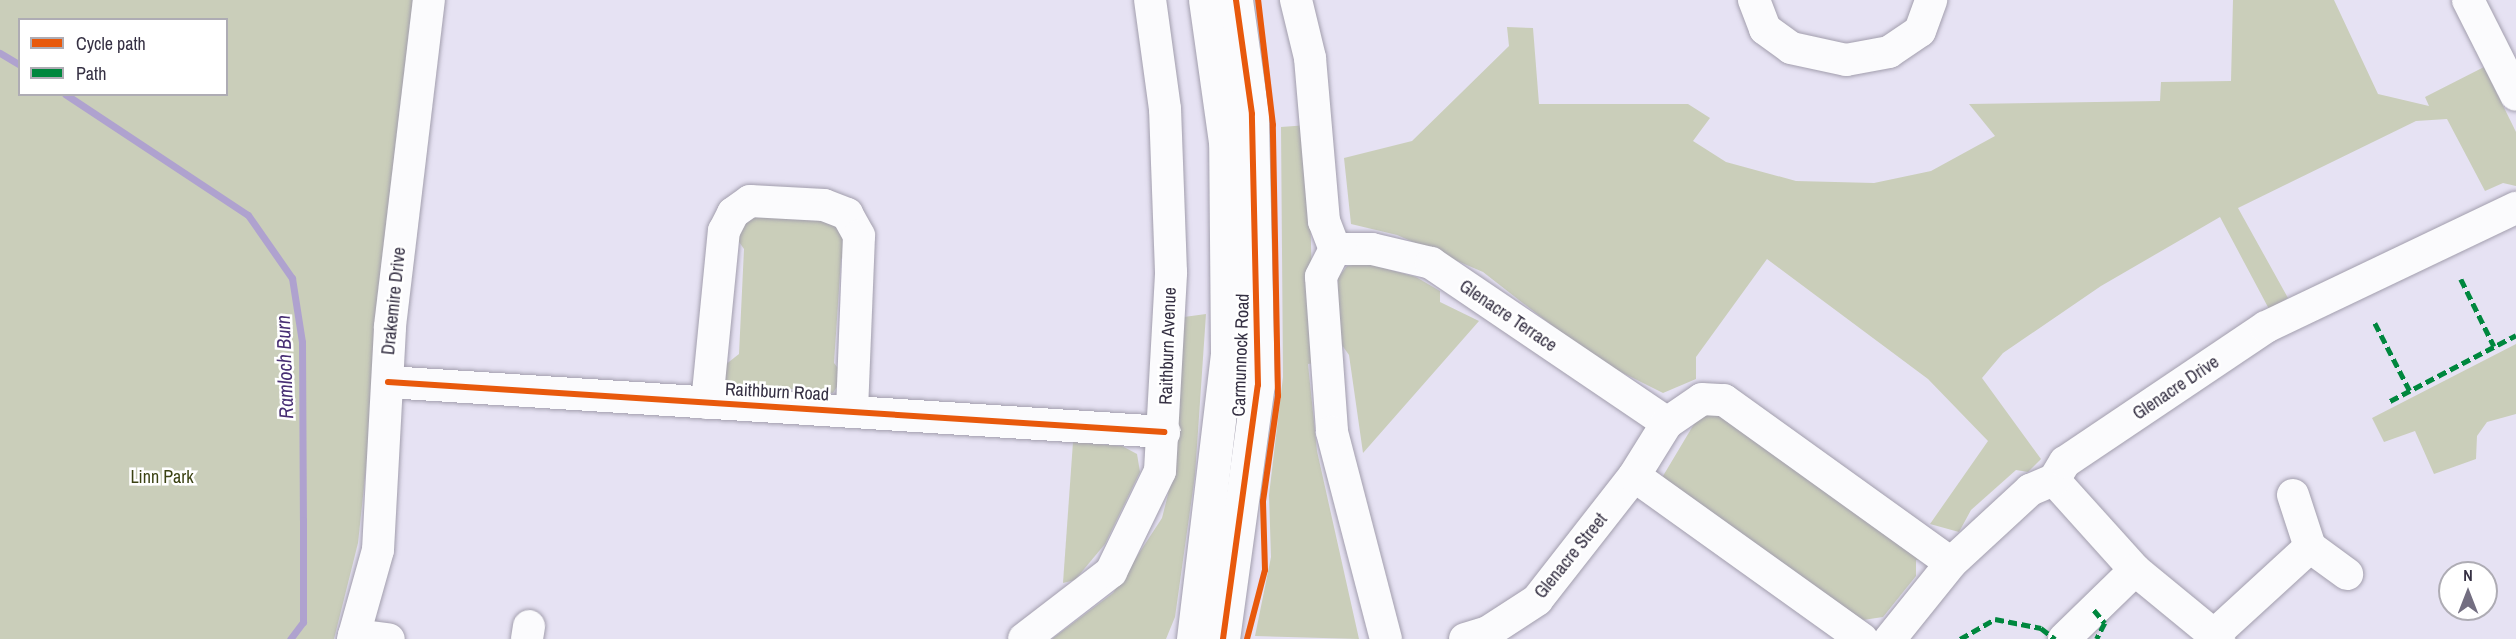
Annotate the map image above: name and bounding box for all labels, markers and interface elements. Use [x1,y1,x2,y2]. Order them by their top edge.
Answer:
legend [18,18,228,96]
text: Cycle path [76,31,146,56]
text: Path [76,61,106,86]
street label: Drakemire Drive [378,246,410,356]
street label: Glenacre Terrace [1455,275,1561,357]
street label: Raithburn Avenue [1155,286,1181,406]
street label: Carmunnock Road [1228,293,1254,417]
water label: Ramloch Burn [270,315,298,419]
street label: Glenacre Drive [2129,351,2223,425]
street label: Raithburn Road [724,378,830,406]
park label: Linn Park [130,466,194,488]
street label: Glenacre Street [1530,509,1612,603]
north arrow [2438,561,2498,621]
text: N [2463,564,2473,586]

